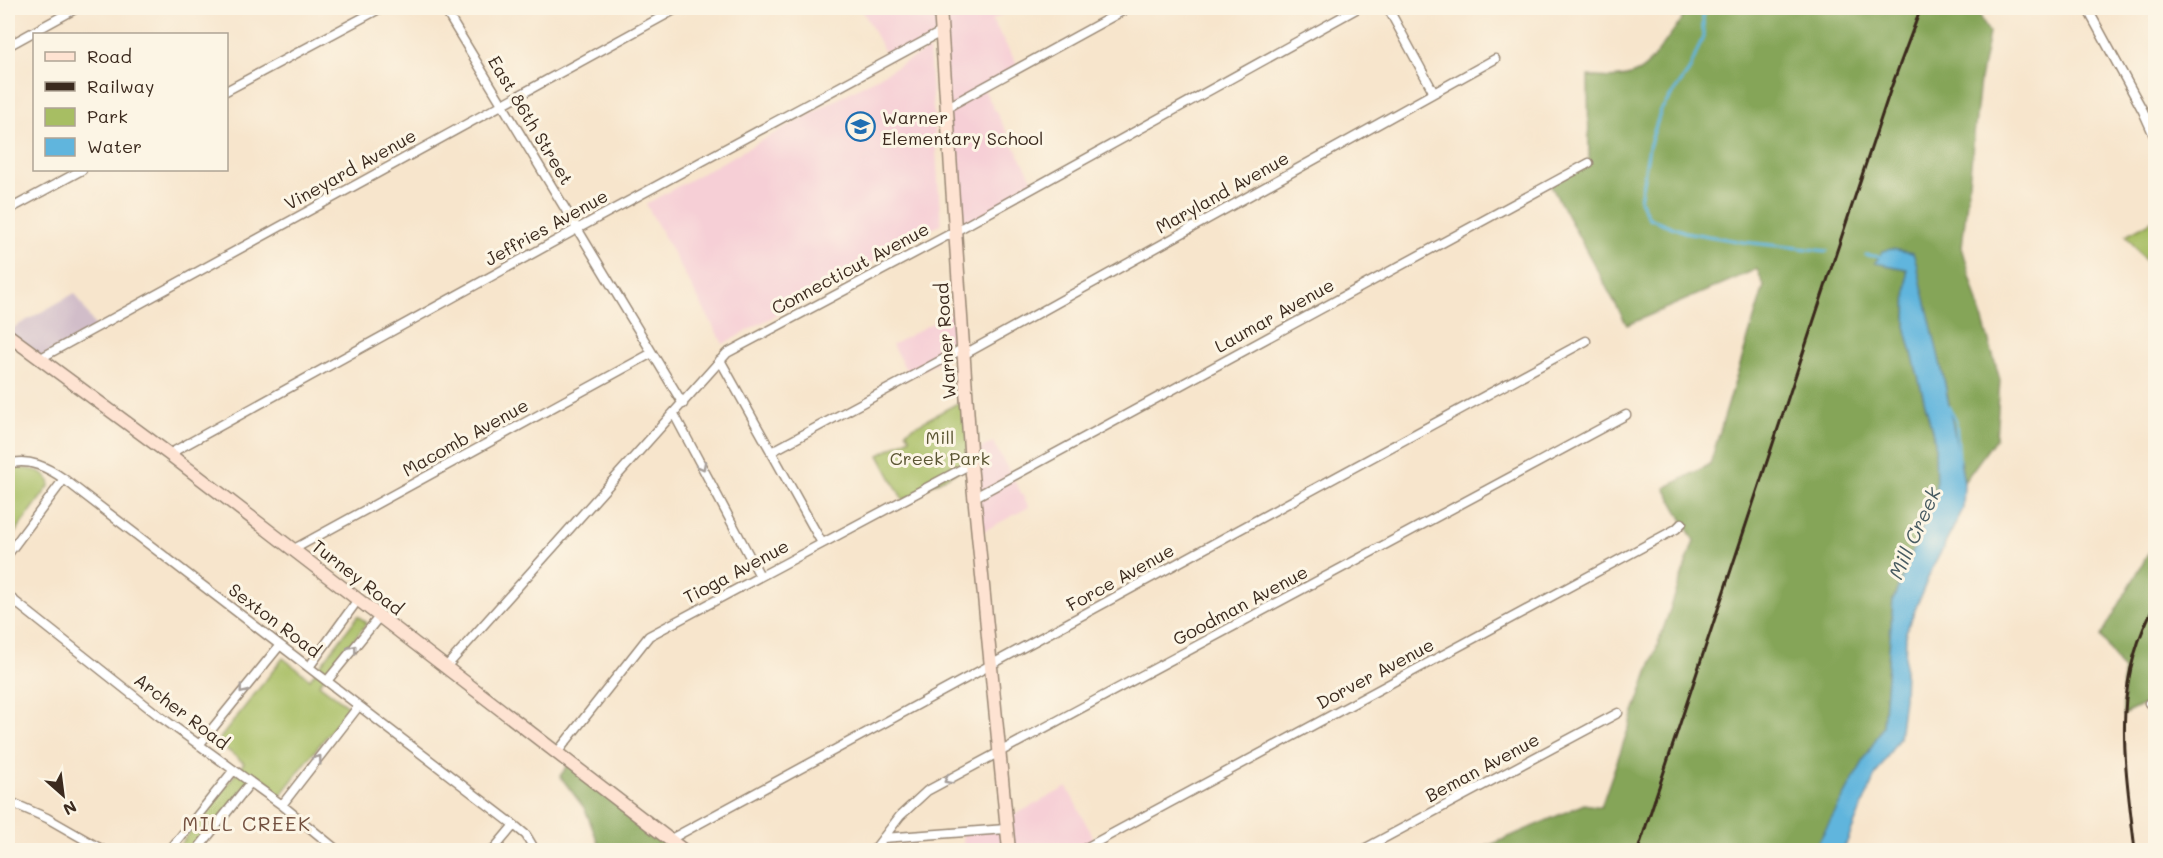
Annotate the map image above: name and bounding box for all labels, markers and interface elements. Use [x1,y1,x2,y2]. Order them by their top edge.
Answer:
legend [33,33,228,171]
text: Road [87,44,132,68]
street label: East 86th Street [483,51,579,189]
text: Railway [87,74,154,98]
text: Park [87,104,128,128]
place label: Warner Elementary School [882,105,1044,150]
school or university icon: Warner Elementary School [845,111,877,143]
street label: Vineyard Avenue [280,123,420,215]
text: Water [87,134,142,158]
street label: Maryland Avenue [1151,145,1293,239]
street label: Jeffries Avenue [480,183,612,271]
street label: Connecticut Avenue [767,216,933,320]
street label: Laumar Avenue [1210,272,1338,358]
street label: Warner Road [929,282,961,400]
street label: Macomb Avenue [398,392,532,482]
park label: Mill Creek Park [890,425,990,470]
one-way arrow [695,459,706,470]
water label: Mill Creek [1882,483,1946,583]
street label: Tioga Avenue [679,533,793,609]
street label: Turney Road [307,534,409,620]
street label: Force Avenue [1062,538,1178,616]
street label: Goodman Avenue [1168,559,1312,651]
street label: Sexton Road [224,577,326,663]
street label: Dorver Avenue [1312,632,1438,714]
one-way arrow [345,645,356,656]
street label: Archer Road [130,667,234,755]
one-way arrow [240,684,251,695]
street label: Beman Avenue [1421,727,1543,807]
one-way arrow [310,755,321,766]
north arrow [33,765,93,825]
one-way arrow [943,773,954,784]
text: N [60,797,81,821]
district label: MILL CREEK [182,810,312,836]

